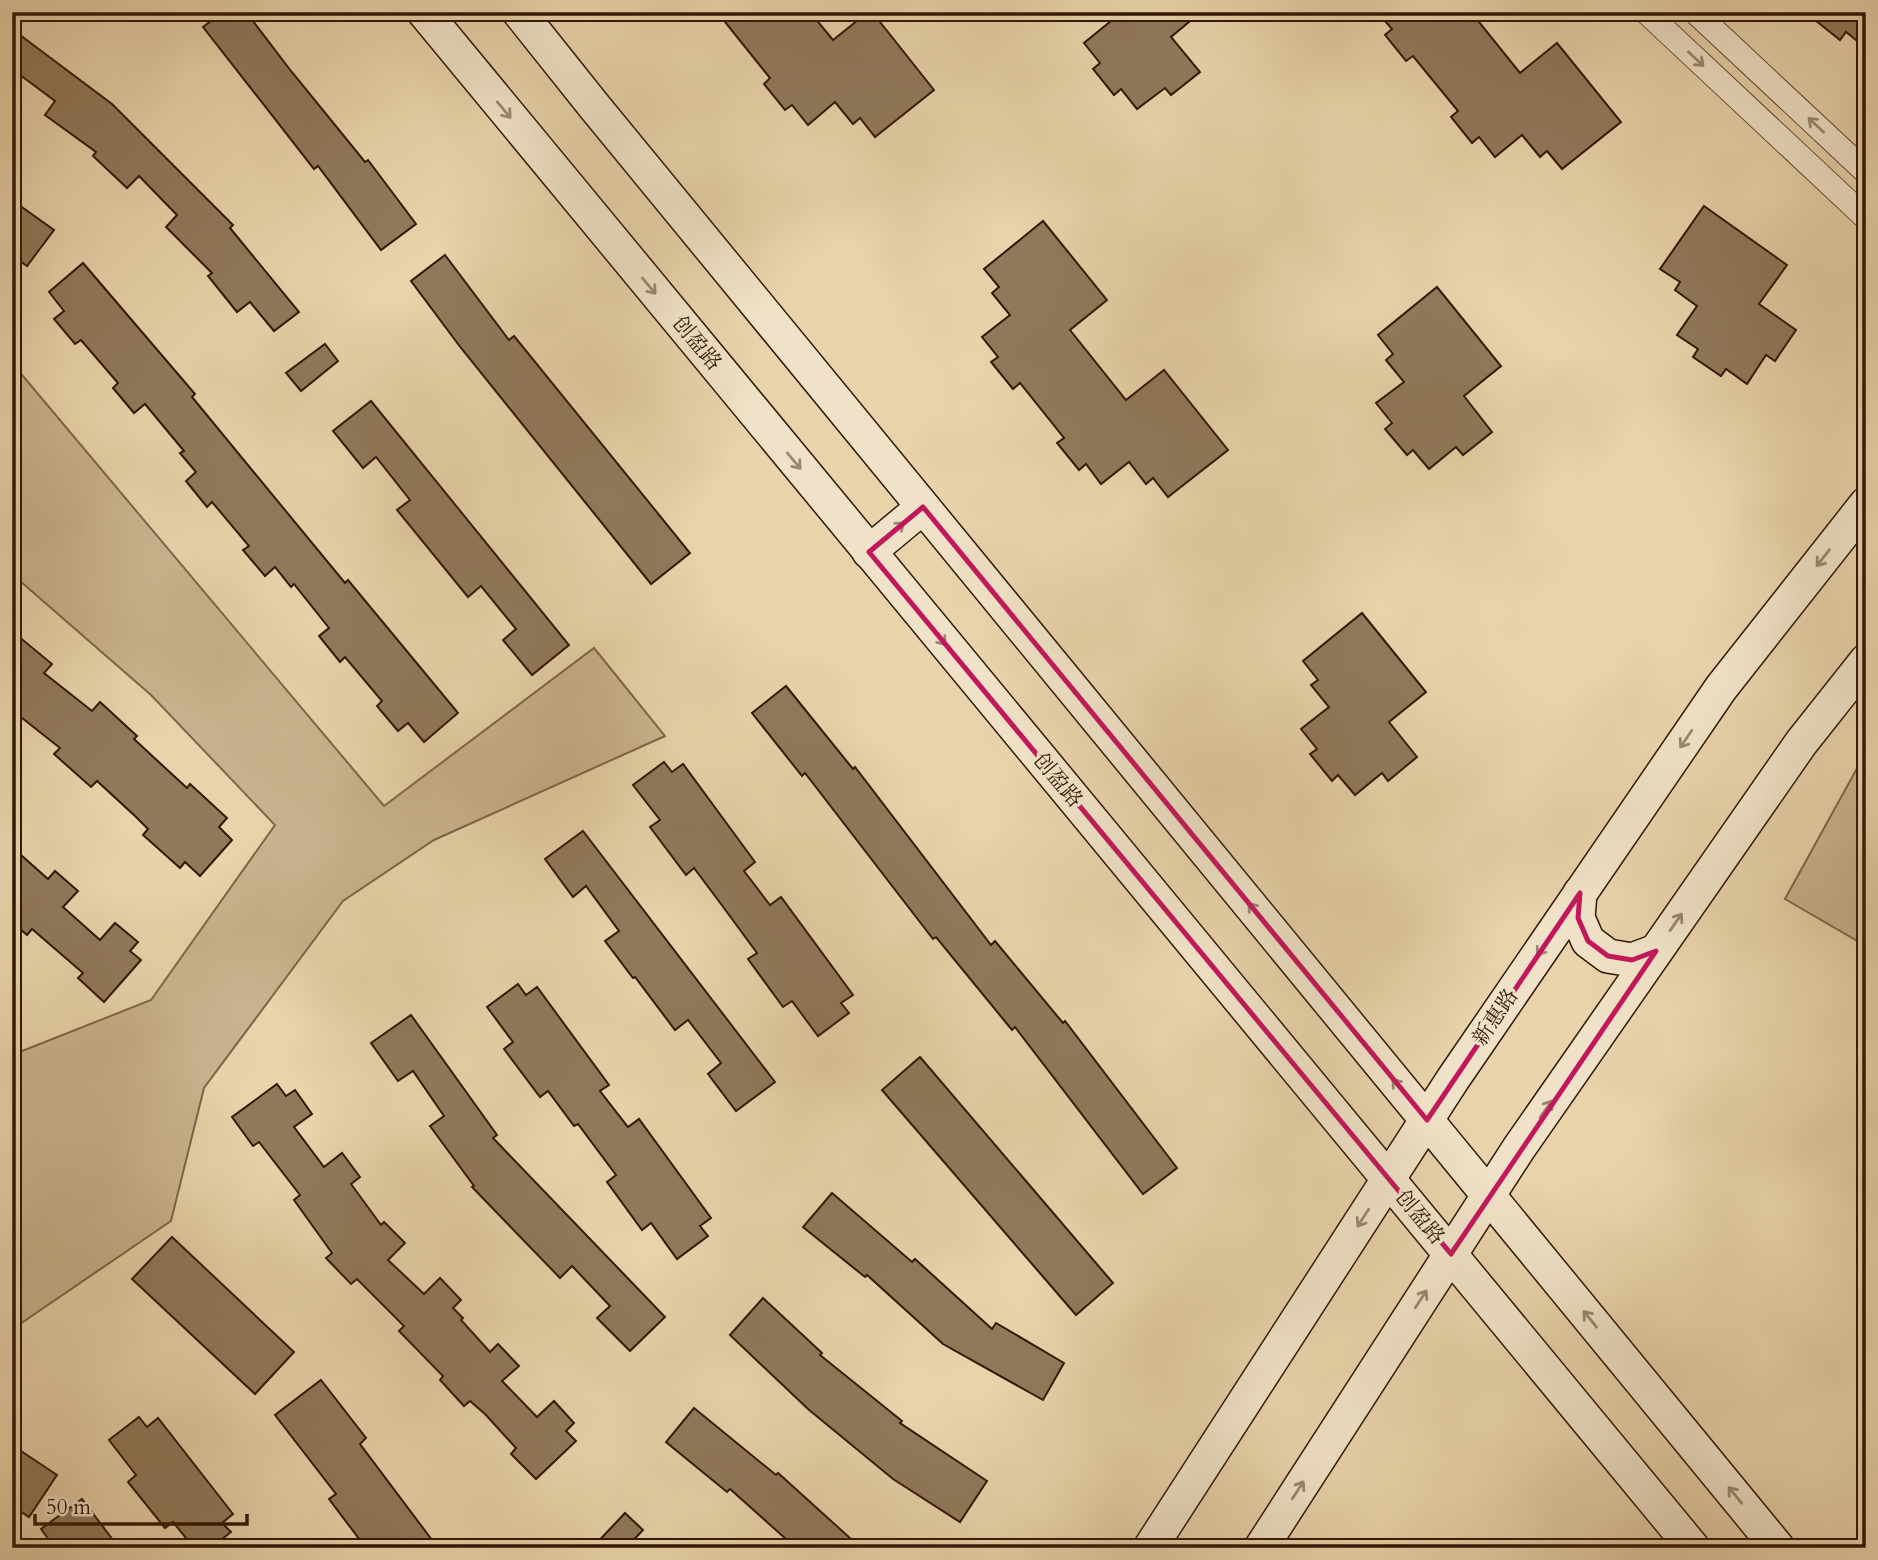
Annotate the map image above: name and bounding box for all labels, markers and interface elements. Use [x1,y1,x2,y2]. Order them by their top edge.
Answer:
one-way arrow [1687,50,1704,67]
one-way arrow [497,101,512,119]
one-way arrow [1807,117,1825,133]
one-way arrow [642,276,657,294]
street label: 创盈路 [665,310,728,377]
one-way arrow [786,452,802,470]
one-way arrow [886,521,904,537]
one-way arrow [1816,548,1831,567]
one-way arrow [931,627,947,645]
one-way arrow [1679,729,1693,748]
street label: 创盈路 [1026,747,1089,814]
one-way arrow [1247,902,1263,920]
one-way arrow [1669,913,1683,932]
one-way arrow [1536,937,1550,956]
street label: 新惠路 [1466,983,1525,1052]
one-way arrow [1391,1078,1407,1096]
one-way arrow [1539,1100,1553,1119]
street label: 创盈路 [1388,1184,1451,1251]
one-way arrow [1356,1208,1371,1227]
one-way arrow [1415,1290,1429,1310]
one-way arrow [1583,1311,1598,1329]
one-way arrow [1291,1481,1305,1501]
scale bar [35,1483,247,1527]
one-way arrow [1727,1486,1743,1504]
text: 50 m [46,1493,91,1522]

